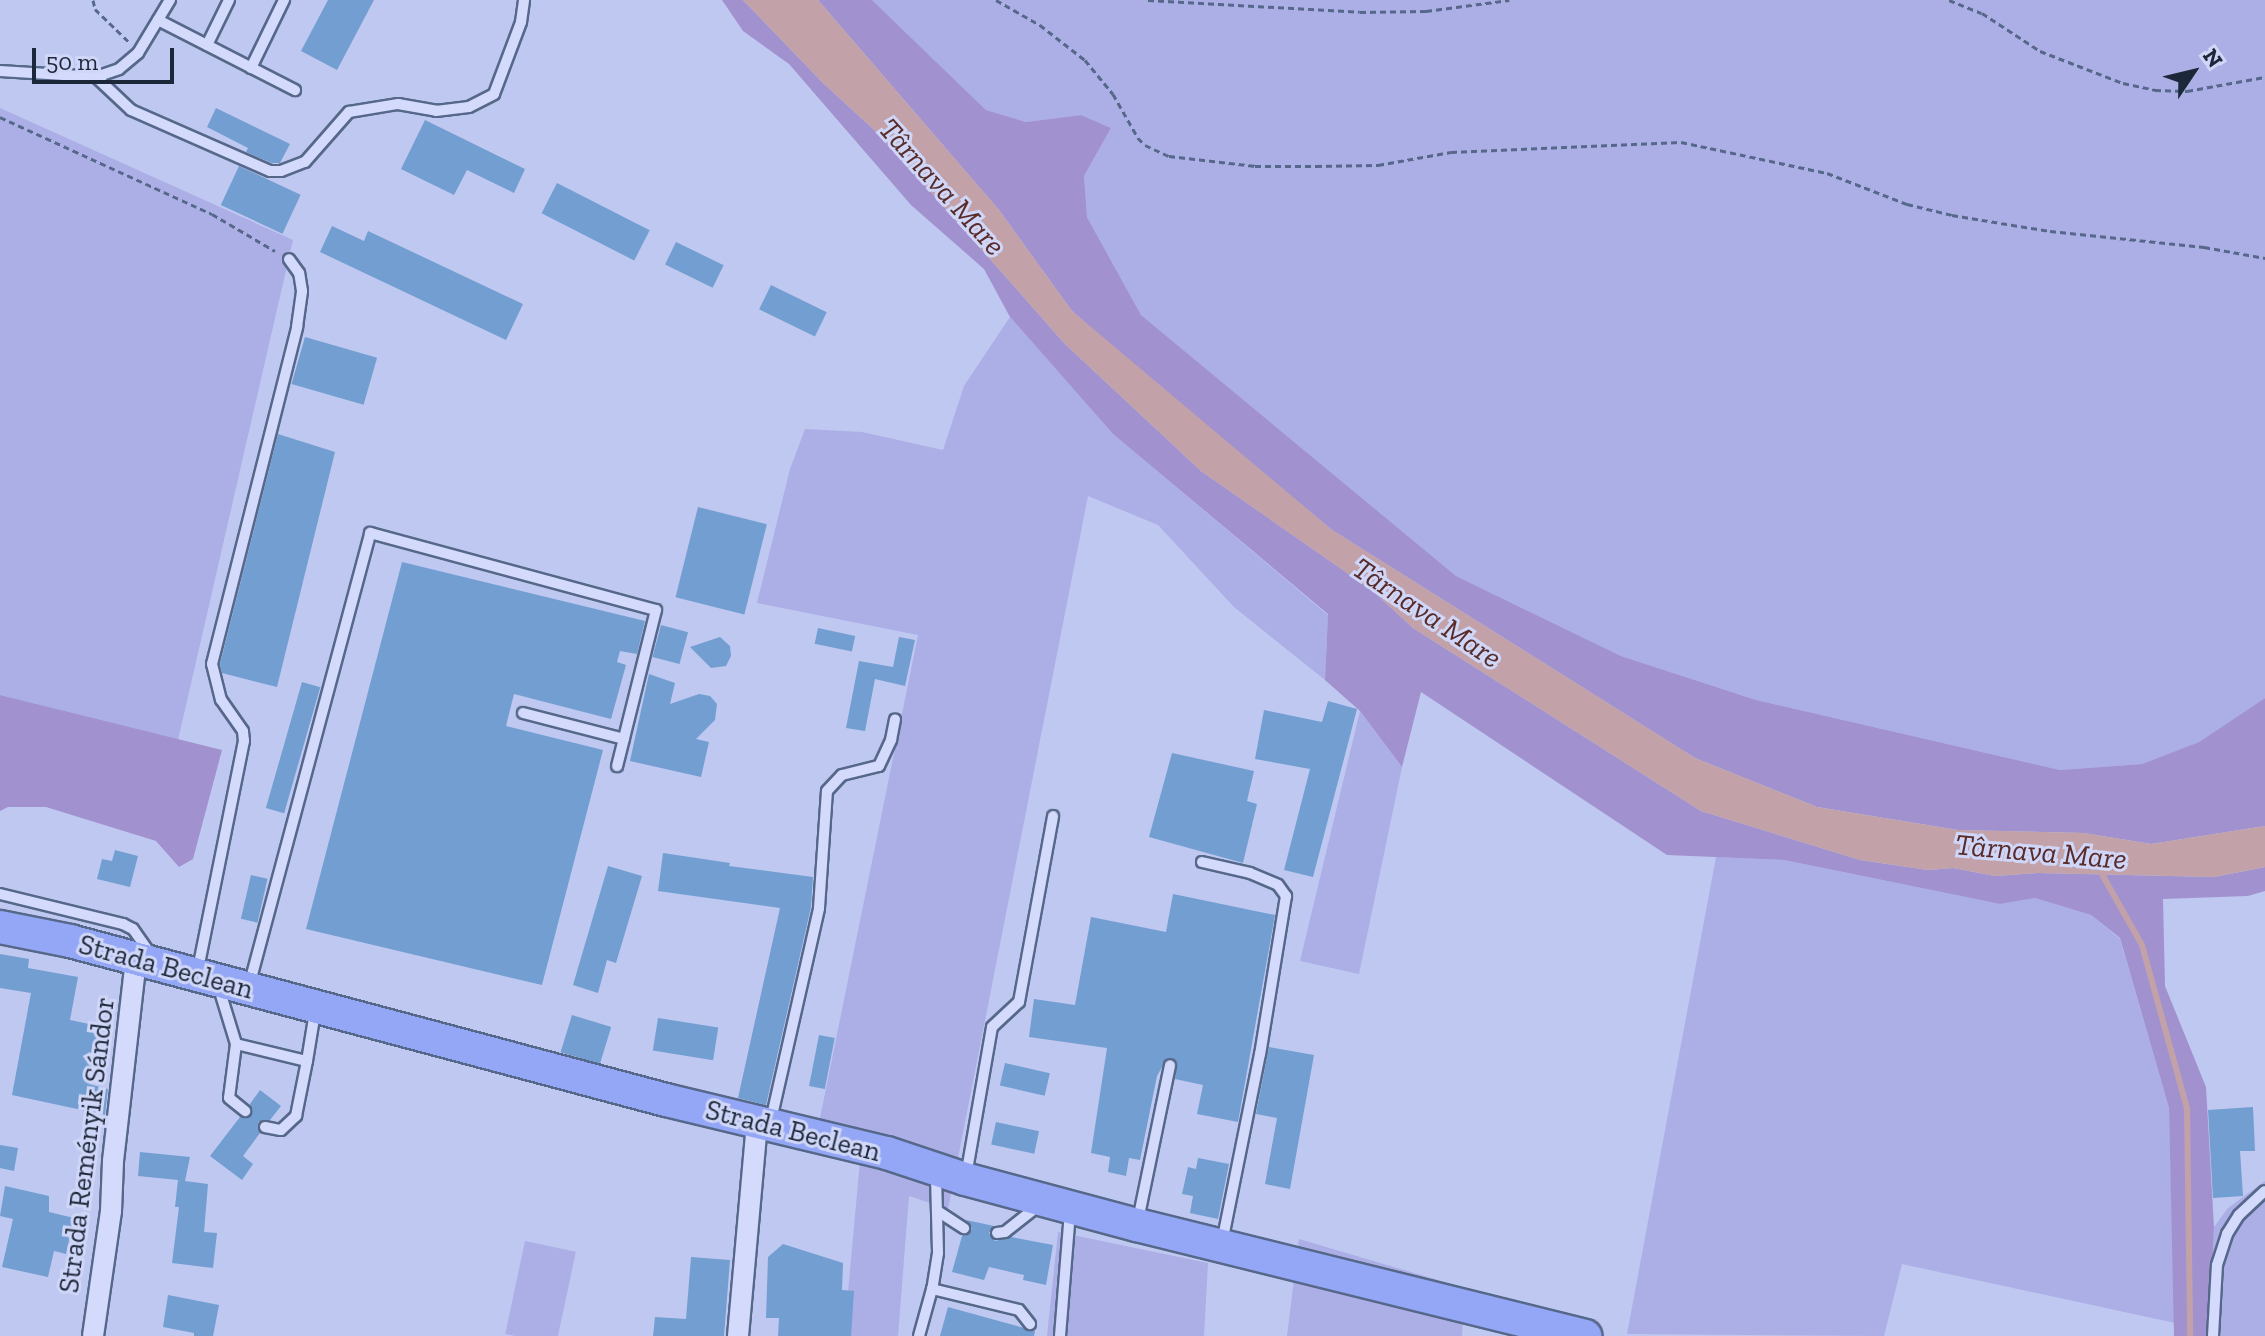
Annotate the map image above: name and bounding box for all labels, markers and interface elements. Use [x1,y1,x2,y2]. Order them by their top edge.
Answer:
scale bar [36,32,178,82]
north arrow [2153,32,2233,112]
text: N [2197,43,2229,73]
text: 50 m [46,47,98,76]
water label: Târnava Mare [871,111,1013,263]
water label: Târnava Mare [1346,550,1508,676]
water label: Târnava Mare [1954,827,2128,877]
street label: Strada Beclean [75,928,257,1006]
street label: Strada Reményik Sándor [52,995,122,1295]
street label: Strada Beclean [702,1093,884,1169]

